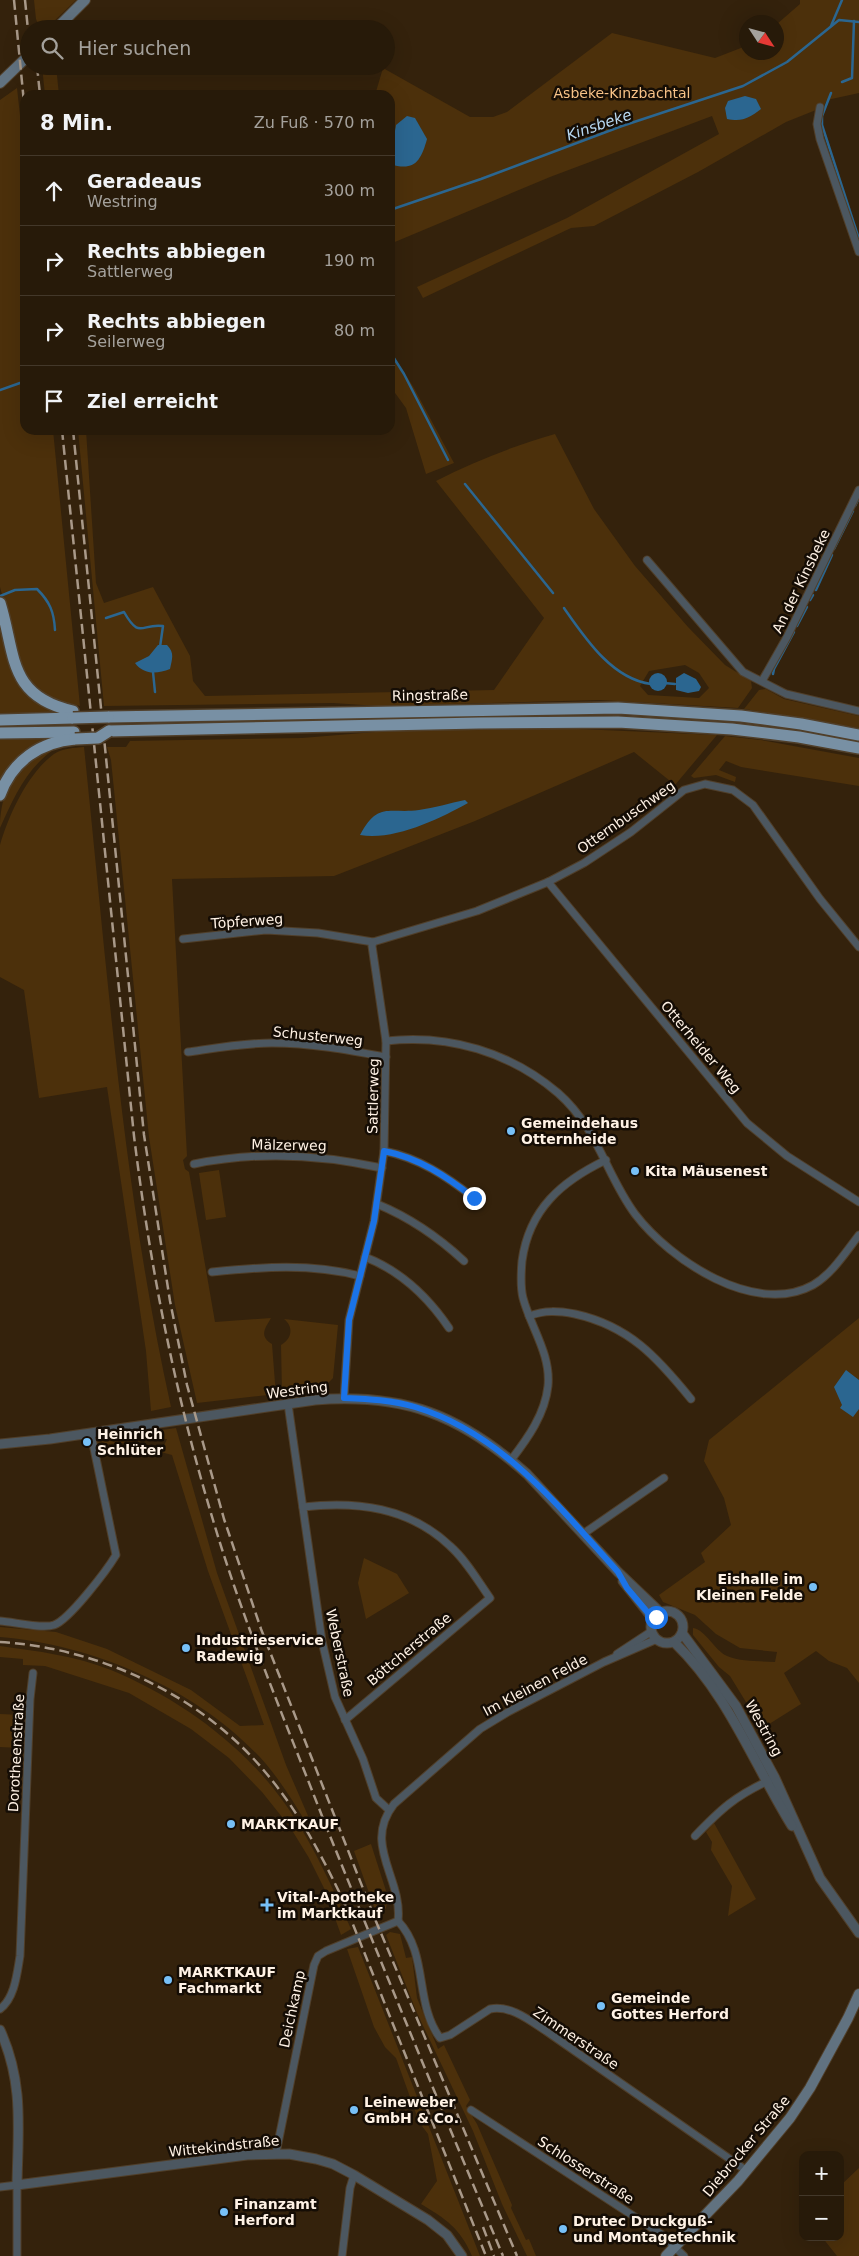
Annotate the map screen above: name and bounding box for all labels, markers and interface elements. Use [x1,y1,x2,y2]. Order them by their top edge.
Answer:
north arrow [739,15,784,60]
search box [20,20,395,75]
icon: search [38,34,66,62]
text: Hier suchen [78,37,191,59]
park label: Asbeke-Kinzbachtal [554,85,690,101]
water label: Kinsbeke [564,105,634,145]
text: 8 Min. [40,111,113,135]
text: Zu Fuß · 570 m [254,113,375,132]
text: Geradeaus [87,170,202,192]
icon: ahead [40,177,68,205]
text: 300 m [324,181,375,200]
text: Westring [87,192,158,211]
text: Rechts abbiegen [87,240,266,262]
icon: right [40,247,68,275]
text: 190 m [324,251,375,270]
text: Sattlerweg [87,262,173,281]
text: Rechts abbiegen [87,310,266,332]
icon: right [40,317,68,345]
text: 80 m [334,321,375,340]
text: Seilerweg [87,332,165,351]
icon: arrive [40,387,68,415]
text: Ziel erreicht [87,390,218,412]
street label: An der Kinsbeke [769,526,833,636]
street label: Ringstraße [392,686,468,704]
street label: Otternbuschweg [574,777,678,857]
street label: Töpferweg [209,910,284,932]
street label: Otterheider Weg [658,998,744,1096]
street label: Schusterweg [272,1023,364,1049]
street label: Sattlerweg [364,1058,382,1134]
place label: Gemeindehaus Otternheide [521,1115,638,1147]
marker: Gemeindehaus Otternheide [505,1125,517,1137]
street label: Mälzerweg [251,1136,327,1154]
place label: Kita Mäusenest [645,1163,768,1179]
marker: Kita Mäusenest [629,1165,641,1177]
route end [463,1187,486,1210]
street label: Westring [265,1378,329,1402]
place label: Heinrich Schlüter [97,1426,163,1458]
marker: Heinrich Schlüter [81,1436,93,1448]
place label: Eishalle im Kleinen Felde [696,1571,803,1603]
marker: Eishalle im Kleinen Felde [807,1581,819,1593]
route start [645,1606,668,1629]
street label: Weberstraße [323,1608,357,1698]
street label: Böttcherstraße [364,1609,454,1689]
place label: Industrieservice Radewig [196,1632,324,1664]
marker: Industrieservice Radewig [180,1642,192,1654]
street label: Im Kleinen Felde [480,1651,590,1719]
street label: Dorotheenstraße [5,1693,27,1813]
street label: Westring [742,1697,786,1759]
place label: MARKTKAUF [241,1816,339,1832]
marker: MARKTKAUF [225,1818,237,1830]
place label: Vital-Apotheke im Marktkauf [277,1889,394,1921]
marker: Vital-Apotheke im Marktkauf [261,1899,273,1911]
place label: MARKTKAUF Fachmarkt [178,1964,276,1996]
street label: Deichkamp [276,1969,308,2049]
marker: MARKTKAUF Fachmarkt [162,1974,174,1986]
place label: Gemeinde Gottes Herford [611,1990,729,2022]
marker: Gemeinde Gottes Herford [595,2000,607,2012]
street label: Zimmerstraße [530,2003,622,2073]
street label: Diebrocker Straße [699,2092,793,2200]
place label: Leineweber GmbH & Co. [364,2094,459,2126]
marker: Leineweber GmbH & Co. [348,2104,360,2116]
street label: Wittekindstraße [168,2132,280,2160]
street label: Schlosserstraße [535,2133,637,2207]
map controls [799,2151,844,2241]
button: + [799,2151,844,2196]
place label: Finanzamt Herford [234,2196,317,2228]
button: − [799,2196,844,2241]
marker: Finanzamt Herford [218,2206,230,2218]
place label: Drutec Druckguß- und Montagetechnik [573,2213,736,2245]
marker: Drutec Druckguß- und Montagetechnik [557,2223,569,2235]

